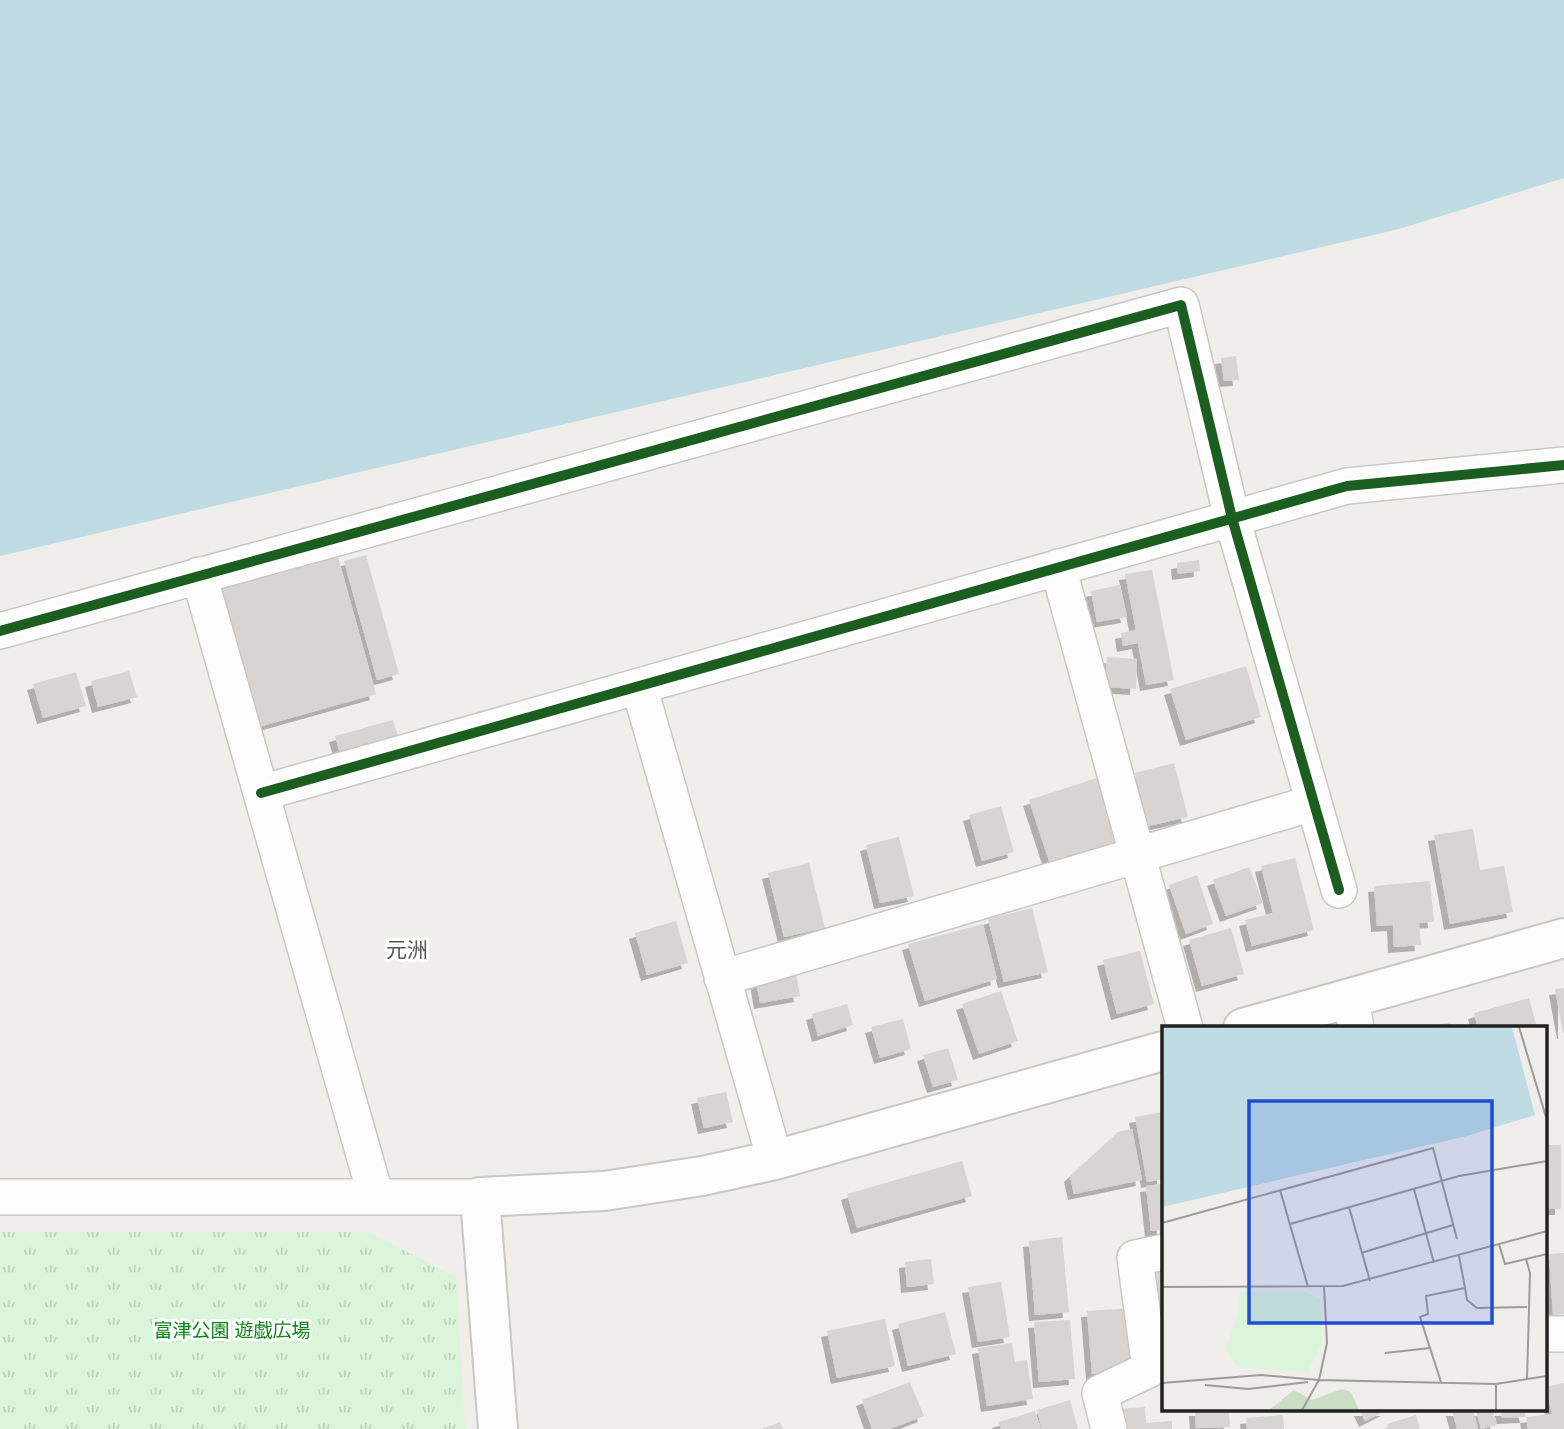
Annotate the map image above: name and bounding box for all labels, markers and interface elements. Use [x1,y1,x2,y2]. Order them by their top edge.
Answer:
district label: 元洲 [386,936,428,962]
inset map [1162,1026,1546,1412]
park label: 富津公園 遊戯広場 [154,1318,310,1342]

